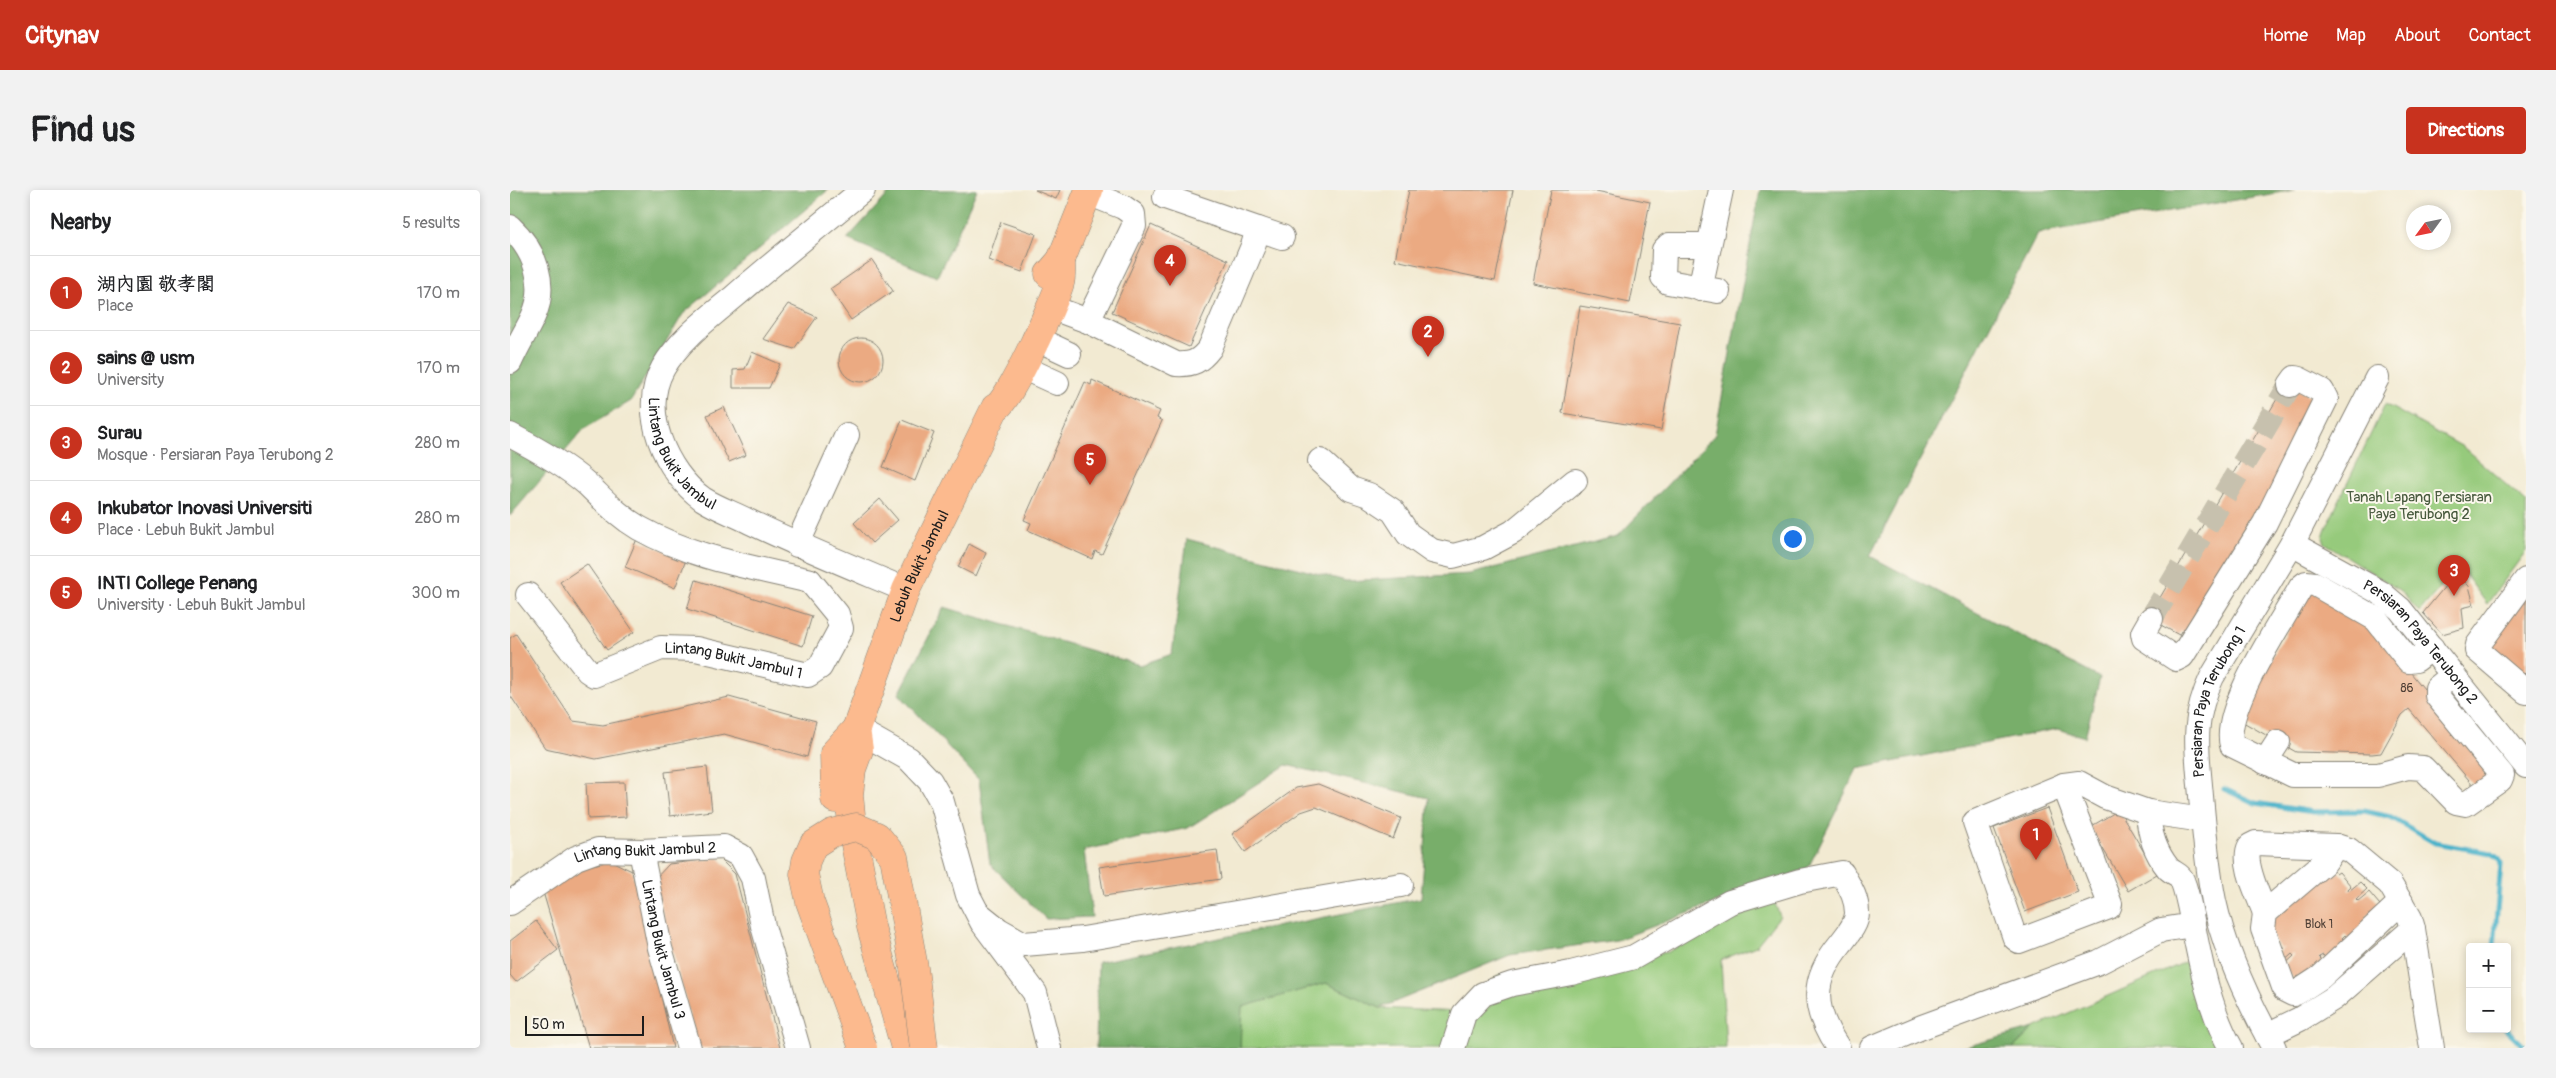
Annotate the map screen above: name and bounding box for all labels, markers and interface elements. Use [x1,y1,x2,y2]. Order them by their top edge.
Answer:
text: Citynav [25,21,100,50]
text: Home [2263,24,2308,47]
text: Map [2336,24,2366,47]
text: About [2394,24,2440,47]
text: Contact [2468,24,2531,47]
button: Directions [2406,107,2526,154]
text: Find us [30,108,135,152]
north arrow [2406,205,2451,250]
text: Nearby [50,209,111,236]
text: 5 results [402,213,460,233]
pin: 4 [1154,245,1186,286]
text: 湖內園 敬孝閣 [97,272,215,296]
text: 1 [63,283,69,303]
text: 170 m [417,283,460,303]
text: Place [97,296,133,316]
pin: 2 [1412,316,1444,357]
text: sains @ usm [97,346,195,370]
text: 2 [62,358,70,378]
text: 170 m [417,358,460,378]
text: University [97,370,164,390]
street label: Lintang Bukit Jambul [644,397,719,514]
text: Surau [97,421,142,445]
text: 3 [62,433,70,453]
text: 280 m [414,433,460,453]
pin: 5 [1074,444,1106,485]
text: Mosque · Persiaran Paya Terubong 2 [97,445,334,465]
park label: Tanah Lapang Persiaran Paya Terubong 2 [2346,488,2492,524]
text: Inkubator Inovasi Universiti [97,496,312,520]
street label: Lebuh Bukit Jambul [886,507,953,625]
text: 4 [61,508,71,528]
text: 280 m [414,508,460,528]
text: Place · Lebuh Bukit Jambul [97,520,275,540]
your location [1780,526,1806,552]
pin: 3 [2438,555,2470,596]
text: INTI College Penang [97,571,257,595]
street label: Persiaran Paya Terubong 2 [2360,575,2482,708]
text: 5 [62,583,70,603]
text: 300 m [412,583,460,603]
text: University · Lebuh Bukit Jambul [97,595,306,615]
street label: Persiaran Paya Terubong 1 [2187,623,2250,778]
street label: Lintang Bukit Jambul 1 [664,639,804,683]
house number: 86 [2400,681,2414,696]
pin: 1 [2020,819,2052,860]
street label: Lintang Bukit Jambul 2 [571,838,717,867]
street label: Lintang Bukit Jambul 3 [637,878,690,1021]
house number: Blok 1 [2305,917,2333,932]
map controls [2466,943,2511,1033]
button: + [2466,943,2511,988]
button: − [2466,988,2511,1033]
scale bar [525,1013,644,1036]
text: 50 m [532,1016,565,1033]

